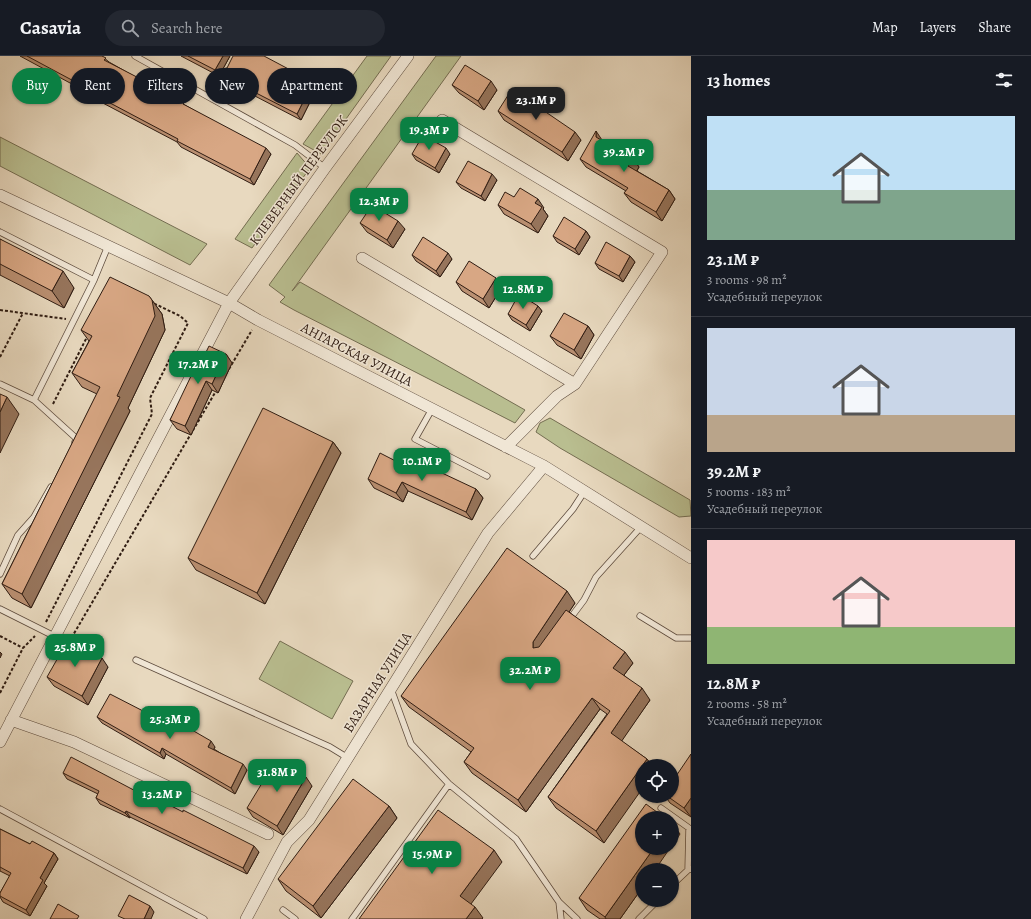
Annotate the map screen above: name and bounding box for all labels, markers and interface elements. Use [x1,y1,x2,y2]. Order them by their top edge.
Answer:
search box [105,10,385,46]
text: Casavia [20,15,81,41]
icon: search [119,17,141,39]
text: Search here [151,18,222,38]
text: Map [872,18,898,37]
text: Layers [920,18,956,37]
text: Share [978,18,1011,37]
chip: Buy [12,68,62,104]
chip: Rent [70,68,125,104]
chip: Filters [133,68,197,104]
chip: New [205,68,259,104]
chip: Apartment [267,68,357,104]
text: 13 homes [707,69,770,92]
icon: filters [993,69,1015,91]
pin: 23.1M ₽ [499,87,573,121]
text: 23.1M ₽ [516,91,556,108]
street label: КЛЕВЕРНЫЙ ПЕРЕУЛОК [245,111,352,249]
pin: 19.3M ₽ [392,117,466,151]
text: 19.3M ₽ [409,121,449,138]
pin: 39.2M ₽ [587,139,661,173]
icon: home [825,142,897,214]
text: 39.2M ₽ [603,143,645,160]
pin: 12.3M ₽ [342,188,416,222]
text: 12.3M ₽ [359,192,399,209]
text: 23.1M ₽ [707,248,759,271]
text: 3 rooms · 98 m² [707,271,786,288]
pin: 12.8M ₽ [486,276,560,310]
text: 12.8M ₽ [503,280,543,297]
text: Усадебный переулок [707,288,822,305]
street label: АНГАРСКАЯ УЛИЦА [297,318,417,391]
pin: 17.2M ₽ [161,351,235,385]
icon: home [825,354,897,426]
text: 17.2M ₽ [178,355,218,372]
pin: 10.1M ₽ [385,448,459,482]
text: 10.1M ₽ [402,452,442,469]
text: 39.2M ₽ [707,460,761,483]
text: 5 rooms · 183 m² [707,483,791,500]
text: Усадебный переулок [707,500,822,517]
icon: home [825,566,897,638]
street label: БАЗАРНАЯ УЛИЦА [339,628,416,736]
pin: 25.8M ₽ [38,634,112,668]
text: 25.8M ₽ [54,638,96,655]
pin: 32.2M ₽ [493,657,567,691]
text: 32.2M ₽ [509,661,551,678]
text: 12.8M ₽ [707,672,760,695]
text: 2 rooms · 58 m² [707,695,787,712]
pin: 25.3M ₽ [133,706,207,740]
text: 25.3M ₽ [150,710,190,727]
text: Усадебный переулок [707,712,822,729]
pin: 31.8M ₽ [240,759,314,793]
map controls [635,759,679,907]
button: locate [635,759,679,803]
text: 31.8M ₽ [257,763,297,780]
pin: 13.2M ₽ [125,781,199,815]
text: 13.2M ₽ [142,785,182,802]
button: + [635,811,679,855]
pin: 15.9M ₽ [395,841,469,875]
text: 15.9M ₽ [412,845,452,862]
button: − [635,863,679,907]

